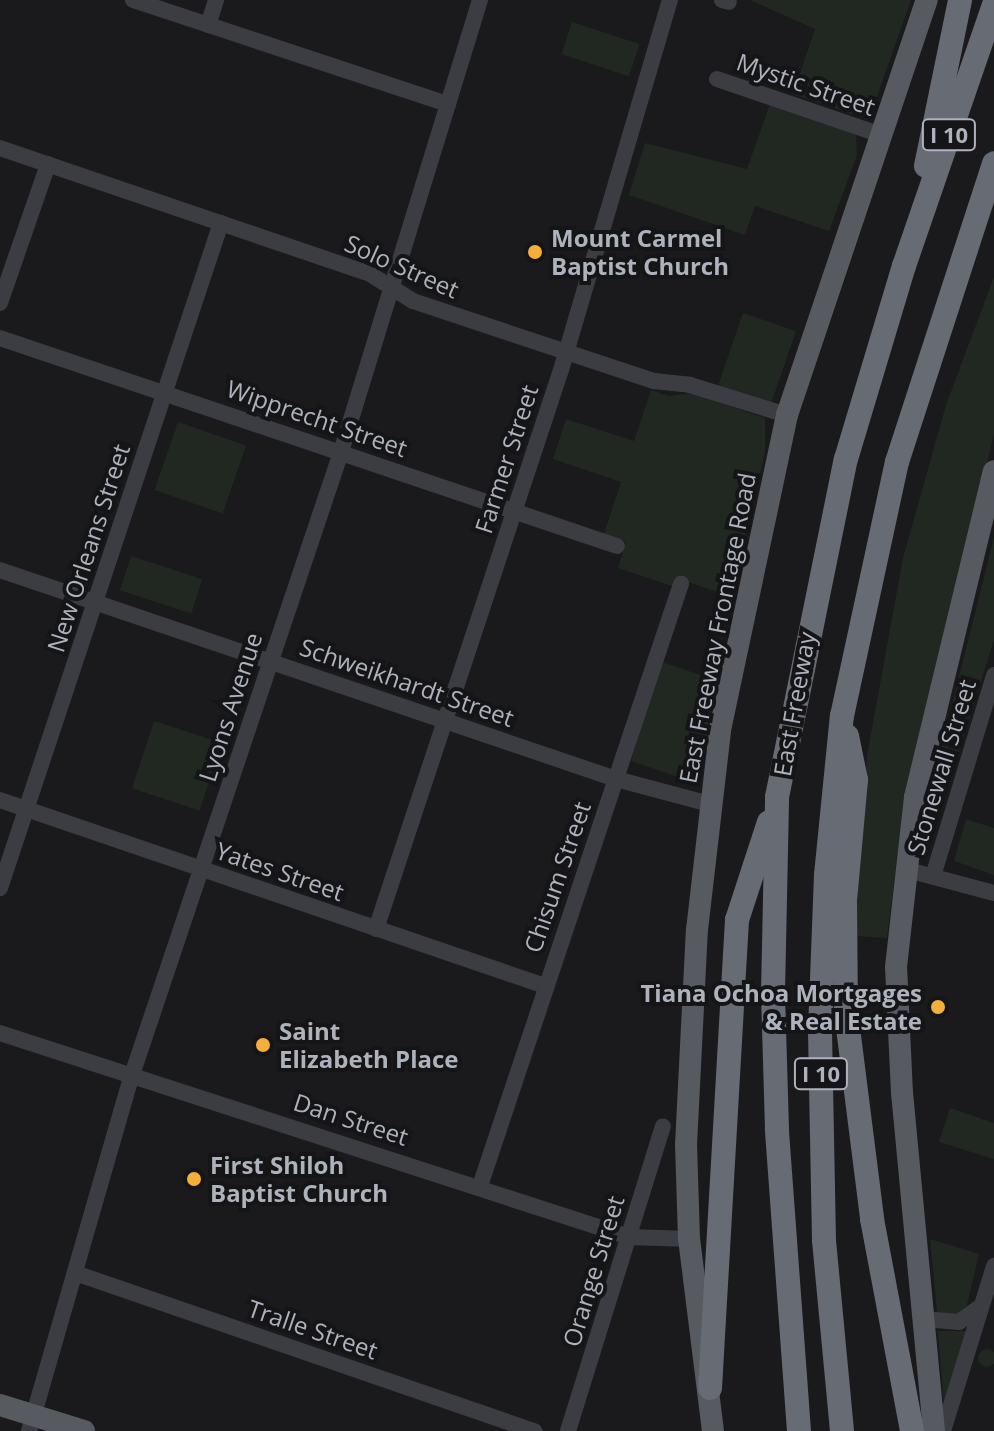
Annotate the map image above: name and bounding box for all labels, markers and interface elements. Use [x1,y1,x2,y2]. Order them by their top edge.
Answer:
street label: Mystic Street [733,47,879,121]
road number: I 10 [921,117,977,153]
place label: Mount Carmel Baptist Church [551,224,729,280]
street label: Solo Street [341,228,463,304]
marker: Mount Carmel Baptist Church [526,243,544,261]
street label: Wipprecht Street [223,374,411,462]
street label: Farmer Street [468,381,544,537]
street label: New Orleans Street [41,440,135,656]
street label: East Freeway Frontage Road [673,470,761,786]
street label: Lyons Avenue [192,629,268,785]
street label: East Freeway [767,630,821,778]
street label: Schweikhardt Street [296,632,518,732]
street label: Stonewall Street [901,676,981,858]
street label: Chisum Street [518,798,596,956]
street label: Yates Street [212,836,348,906]
place label: Tiana Ochoa Mortgages & Real Estate [640,979,922,1035]
marker: Tiana Ochoa Mortgages & Real Estate [929,998,947,1016]
place label: Saint Elizabeth Place [279,1017,458,1073]
marker: Saint Elizabeth Place [254,1036,272,1054]
road number: I 10 [793,1056,849,1092]
street label: Dan Street [290,1087,412,1151]
place label: First Shiloh Baptist Church [210,1151,388,1207]
marker: First Shiloh Baptist Church [185,1170,203,1188]
street label: Orange Street [556,1192,630,1350]
street label: Tralle Street [244,1293,382,1365]

